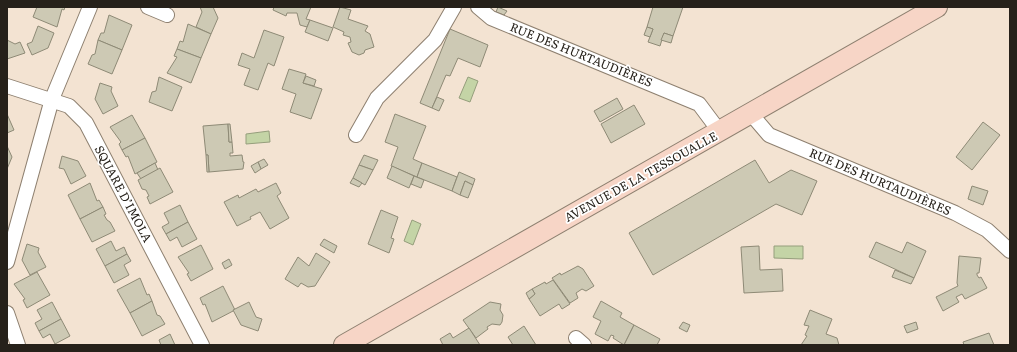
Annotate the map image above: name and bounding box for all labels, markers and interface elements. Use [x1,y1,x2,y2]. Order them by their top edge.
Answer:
street label: RUE DES HURTAUDIÈRES [507,17,655,91]
street label: AVENUE DE LA TESSOUALLE [561,126,721,226]
street label: SQUARE D’IMOLA [91,142,157,245]
street label: RUE DES HURTAUDIÈRES [807,143,954,219]

